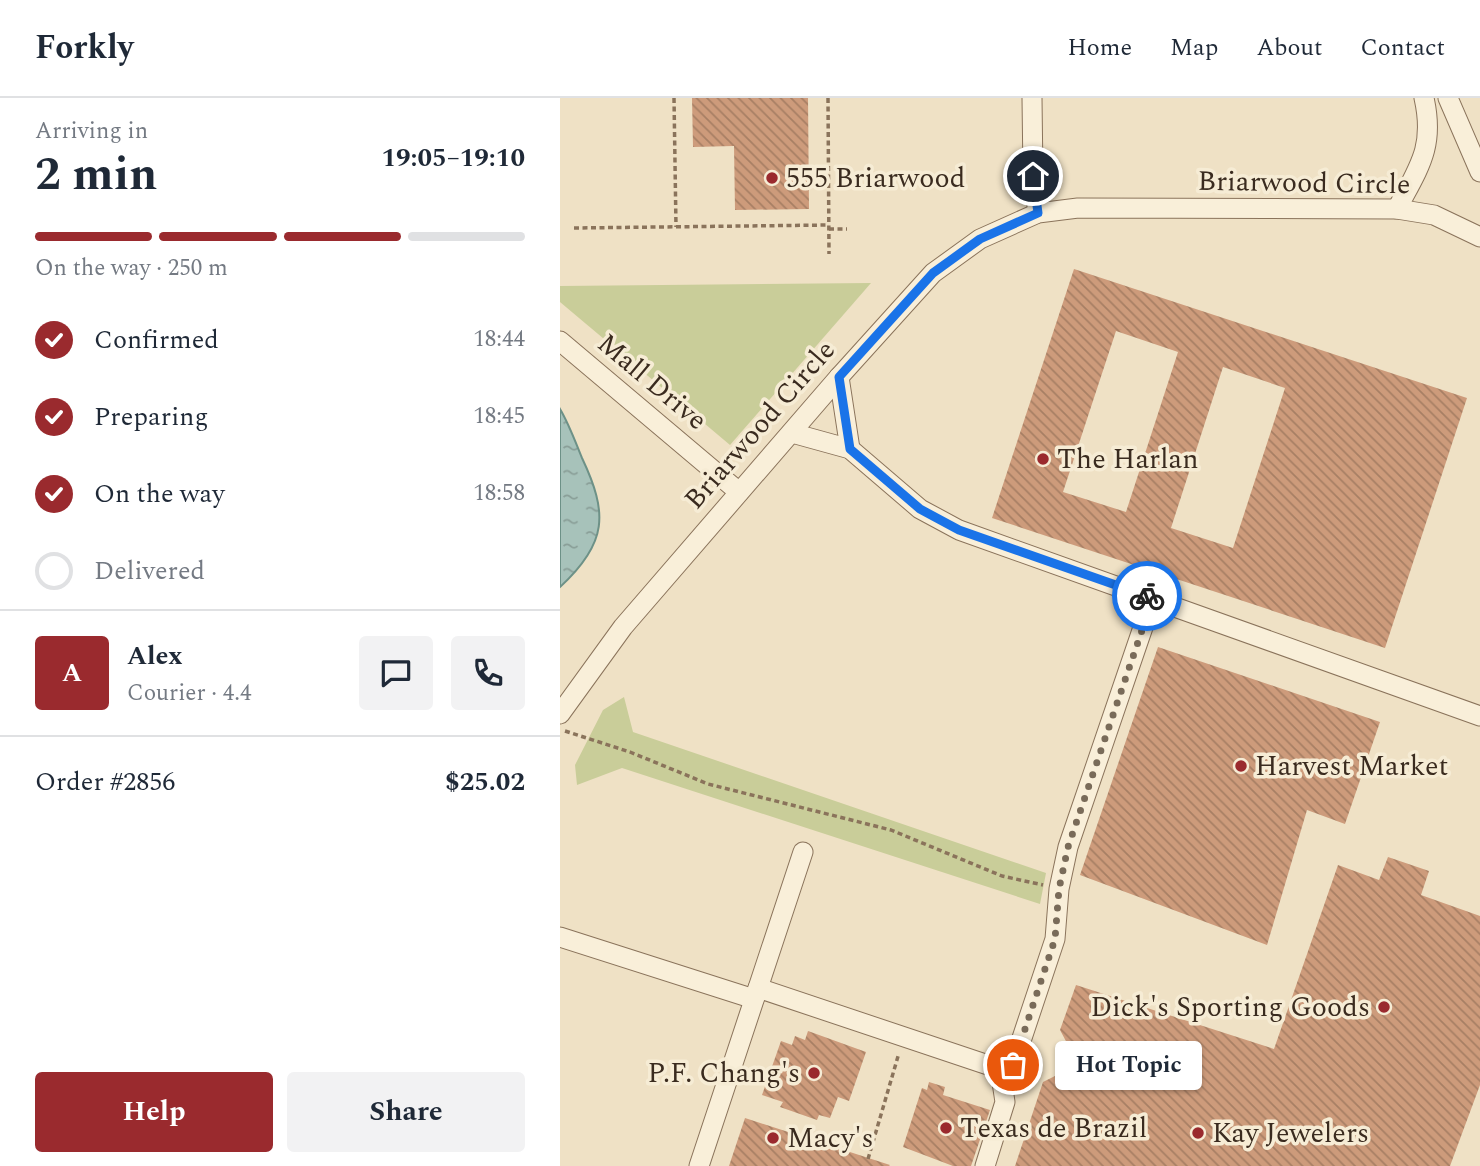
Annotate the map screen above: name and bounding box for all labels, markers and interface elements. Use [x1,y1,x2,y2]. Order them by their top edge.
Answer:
text: Forkly [35,23,134,73]
text: Home [1067,30,1132,66]
text: Map [1170,30,1218,66]
text: About [1256,30,1322,66]
text: Contact [1360,30,1445,66]
text: Arriving in [35,114,148,149]
text: 19:05–19:10 [381,138,525,178]
text: 2 min [35,140,157,210]
pin [1003,146,1063,206]
place label: 555 Briarwood [786,157,965,200]
icon: home [1014,157,1052,195]
street label: Briarwood Circle [1197,160,1411,206]
marker: 555 Briarwood [764,170,780,186]
text: On the way · 250 m [35,251,228,286]
text: Confirmed [94,320,219,360]
icon: check [35,321,73,359]
text: 18:44 [473,322,525,357]
street label: Mall Drive [587,323,717,441]
street label: Briarwood Circle [674,331,846,519]
text: Preparing [94,397,208,437]
icon: check [35,398,73,436]
text: 18:45 [473,399,525,434]
place label: The Harlan [1057,438,1198,481]
marker: The Harlan [1035,451,1051,467]
text: On the way [94,474,225,514]
icon: check [35,475,73,513]
text: 18:58 [473,476,525,511]
text: Delivered [94,551,205,591]
courier [1112,561,1182,631]
icon: bike [1128,577,1166,615]
text: Alex [127,636,182,676]
button: chat [359,636,433,710]
button: phone [451,636,525,710]
text: A [62,653,82,693]
text: Courier · 4.4 [127,676,252,711]
place label: Harvest Market [1255,745,1448,788]
marker: Harvest Market [1233,758,1249,774]
text: Order #2856 [35,762,175,802]
text: $25.02 [445,762,525,802]
place label: Dick's Sporting Goods [1090,986,1370,1029]
marker: Dick's Sporting Goods [1376,999,1392,1015]
pin [983,1035,1043,1095]
callout: Hot Topic [1055,1040,1202,1090]
icon: bag [994,1046,1032,1084]
text: Hot Topic [1075,1048,1182,1083]
place label: P.F. Chang's [647,1052,800,1095]
marker: P.F. Chang's [806,1065,822,1081]
button: Help [35,1072,273,1152]
button: Share [287,1072,525,1152]
place label: Texas de Brazil [960,1107,1147,1150]
place label: Kay Jewelers [1212,1112,1369,1155]
place label: Macy's [787,1117,874,1160]
marker: Texas de Brazil [938,1120,954,1136]
marker: Kay Jewelers [1190,1125,1206,1141]
marker: Macy's [765,1130,781,1146]

